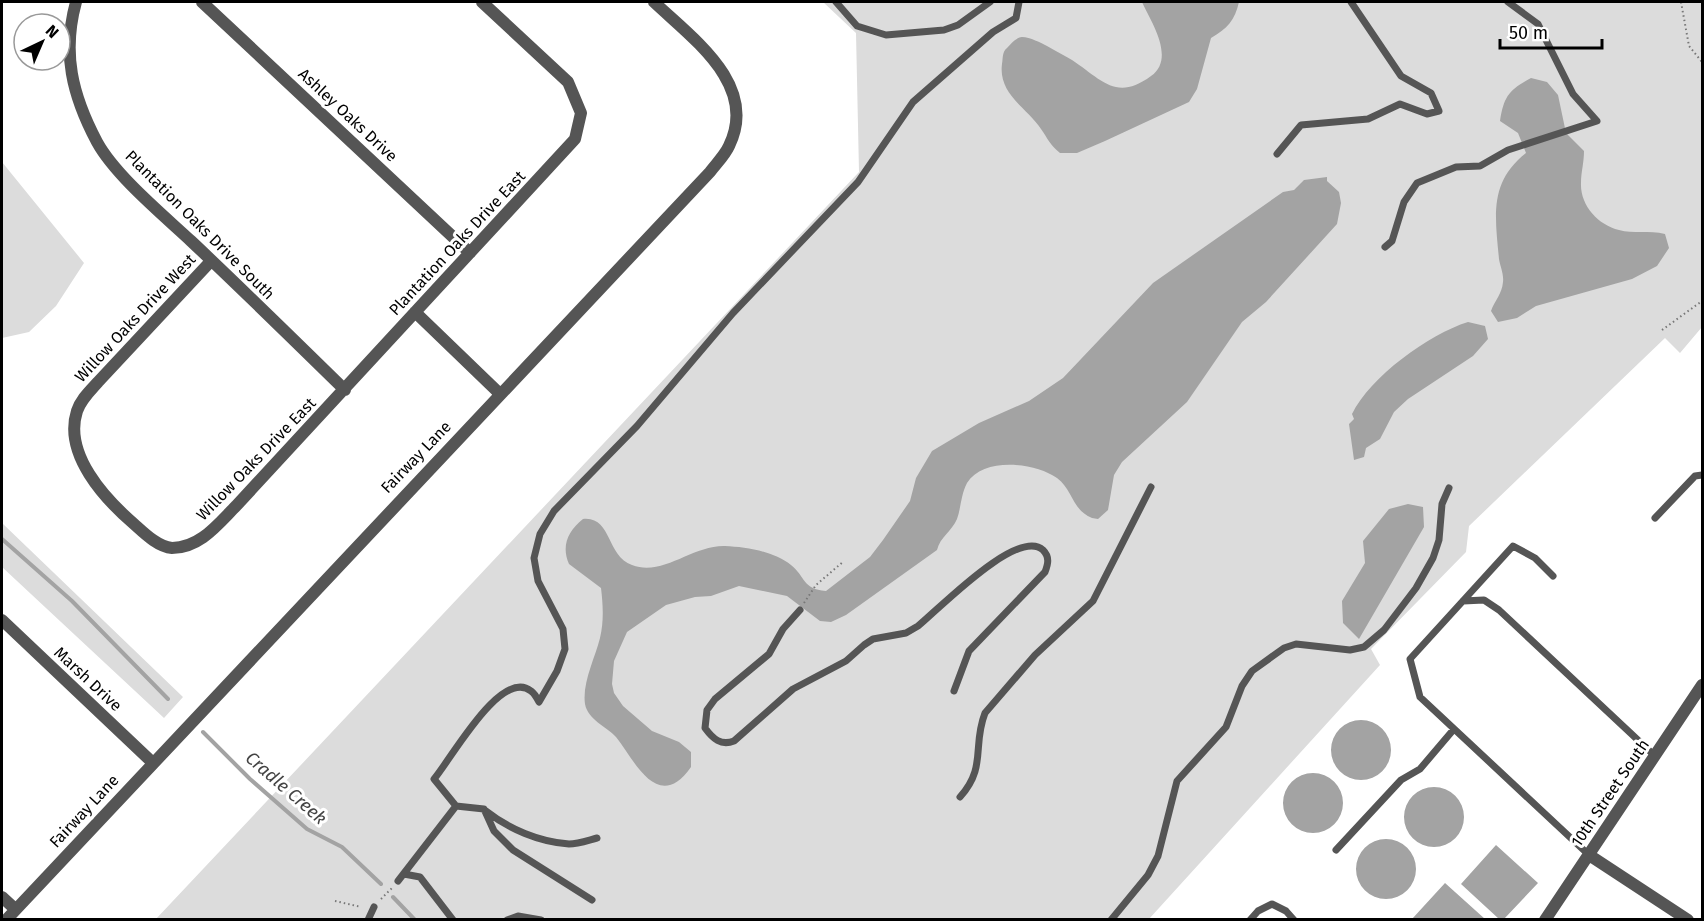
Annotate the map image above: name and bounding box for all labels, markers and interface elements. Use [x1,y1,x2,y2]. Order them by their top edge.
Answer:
north arrow [12,12,72,72]
scale bar [1500,12,1602,50]
text: N [42,21,62,42]
text: 50 m [1509,22,1548,44]
street label: Ashley Oaks Drive [295,64,401,166]
street label: Plantation Oaks Drive South [121,146,279,304]
street label: Plantation Oaks Drive East [385,167,529,319]
street label: Willow Oaks Drive West [71,250,199,386]
street label: Willow Oaks Drive East [192,393,320,524]
street label: Fairway Lane [377,417,455,497]
street label: Marsh Drive [50,643,126,715]
street label: 10th Street South [1567,736,1653,850]
water label: Cradle Creek [241,747,331,829]
street label: Fairway Lane [45,771,123,851]

